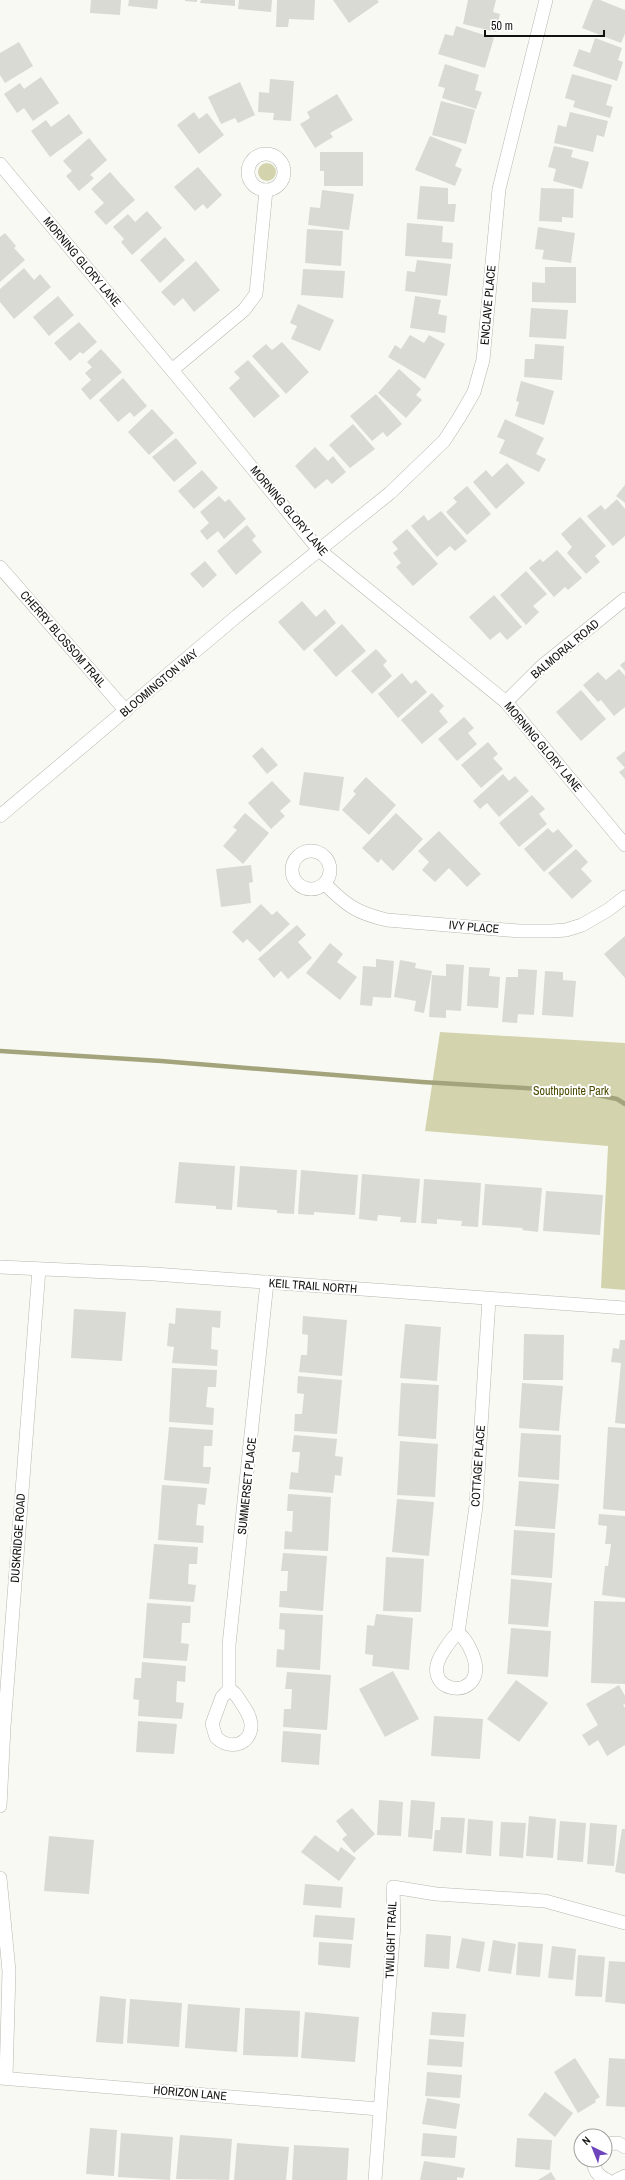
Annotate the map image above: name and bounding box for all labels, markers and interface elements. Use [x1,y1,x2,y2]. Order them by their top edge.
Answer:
scale bar [485,12,604,38]
text: 50 m [491,18,513,34]
street label: MORNING GLORY LANE [40,214,124,310]
street label: ENCLAVE PLACE [477,264,499,346]
street label: MORNING GLORY LANE [247,463,331,559]
street label: CHERRY BLOSSOM TRAIL [17,587,110,691]
street label: BALMORAL ROAD [528,616,602,682]
street label: BLOOMINGTON WAY [116,645,202,721]
street label: MORNING GLORY LANE [501,699,585,795]
street label: IVY PLACE [448,917,500,937]
park label: Southpointe Park [533,1083,609,1099]
street label: KEIL TRAIL NORTH [268,1275,358,1297]
street label: COTTAGE PLACE [467,1425,489,1507]
street label: SUMMERSET PLACE [234,1437,260,1535]
street label: DUSKRIDGE ROAD [7,1493,29,1583]
street label: TWILIGHT TRAIL [382,1901,400,1979]
street label: HORIZON LANE [153,2082,227,2104]
north arrow [573,2128,613,2168]
text: N [579,2133,593,2148]

